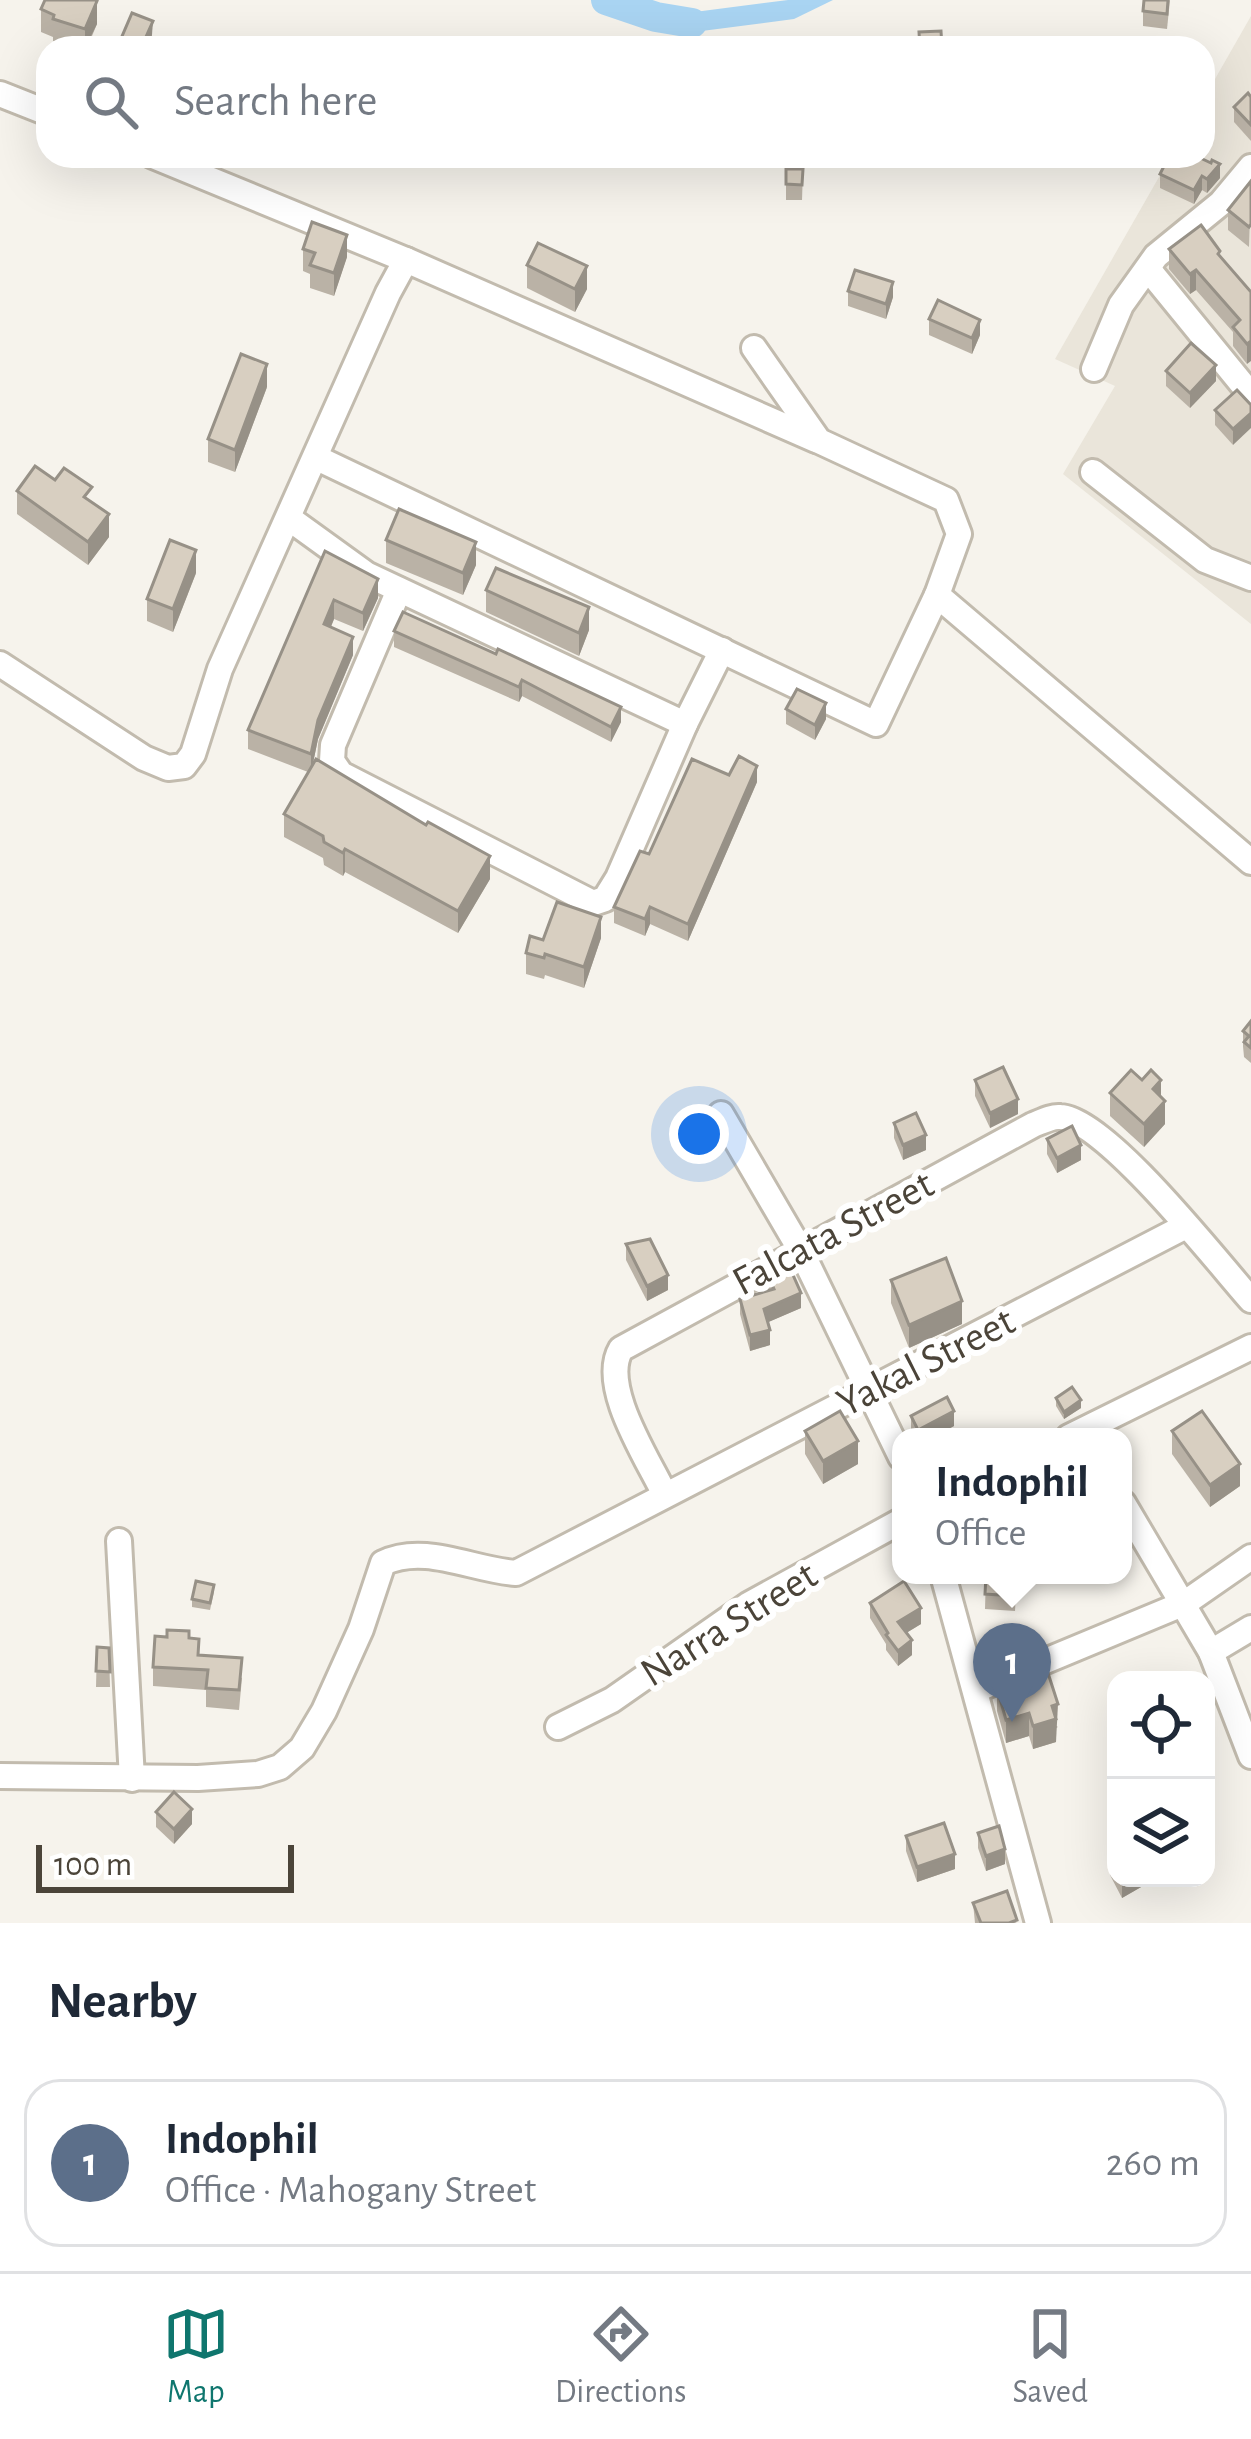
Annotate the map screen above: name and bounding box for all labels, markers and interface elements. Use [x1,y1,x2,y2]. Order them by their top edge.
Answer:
search box [36,36,1215,168]
icon: search [78,69,144,135]
text: Search here [174,79,377,124]
your location [669,1104,729,1164]
street label: Falcata Street [726,1163,940,1303]
street label: Yakal Street [831,1300,1021,1424]
popup [892,1428,1132,1584]
text: Indophil [935,1460,1089,1505]
text: Office [935,1514,1026,1553]
street label: Narra Street [634,1554,824,1694]
pin: 1 [973,1623,1051,1722]
map controls [1107,1671,1215,1887]
button: locate [1107,1671,1215,1779]
button: layers [1107,1779,1215,1887]
scale bar [36,1839,294,1892]
text: 100 m [54,1849,132,1882]
text: Nearby [48,1976,197,2027]
text: Indophil [165,2117,319,2162]
text: 1 [83,2144,97,2183]
text: 260 m [1106,2144,1200,2183]
text: Office · Mahogany Street [165,2171,536,2210]
tab: Map [163,2301,229,2413]
tab: Directions [555,2301,686,2413]
tab: Saved [1012,2301,1088,2413]

